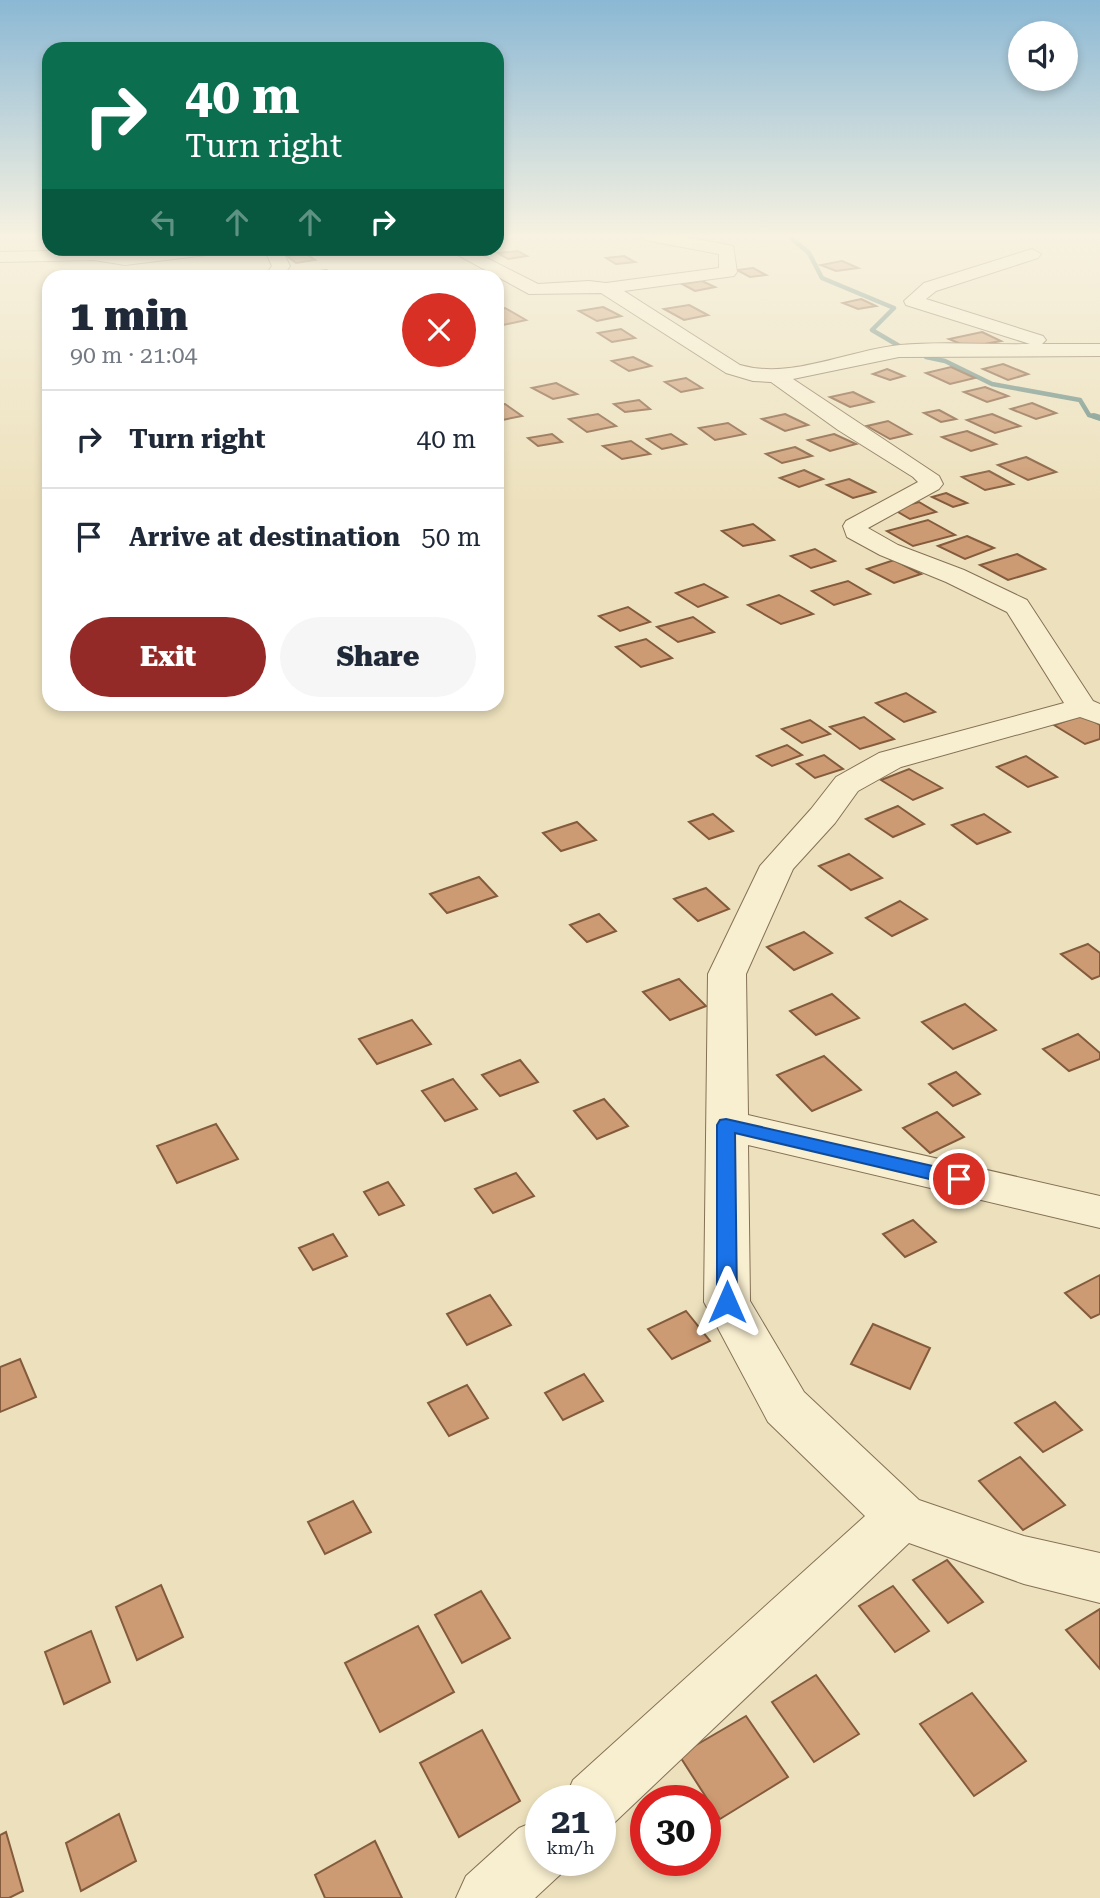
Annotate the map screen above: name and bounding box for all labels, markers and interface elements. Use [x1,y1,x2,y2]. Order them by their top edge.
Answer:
map controls [1008,21,1078,91]
button: sound [1008,21,1078,91]
text: 40 m [185,68,300,125]
icon: right [70,70,161,161]
text: Turn right [185,127,342,165]
icon: left [145,203,183,241]
icon: ahead [218,203,256,241]
icon: ahead [291,203,329,241]
icon: right [364,203,402,241]
text: 1 min [70,291,188,340]
button: close [402,293,476,367]
text: 90 m · 21:04 [70,342,197,369]
icon: right [70,420,108,458]
text: Turn right [129,424,265,454]
text: 40 m [417,424,476,454]
icon: arrive [70,518,108,556]
text: Arrive at destination [129,522,400,552]
text: 50 m [421,522,481,552]
button: Exit [70,617,266,697]
button: Share [280,617,476,697]
pin [929,1149,989,1209]
icon: arrive [940,1160,978,1198]
position arrow [690,1265,764,1339]
speed limit sign: 30 [630,1785,721,1876]
text: 21 [551,1801,590,1842]
text: km/h [546,1837,595,1858]

